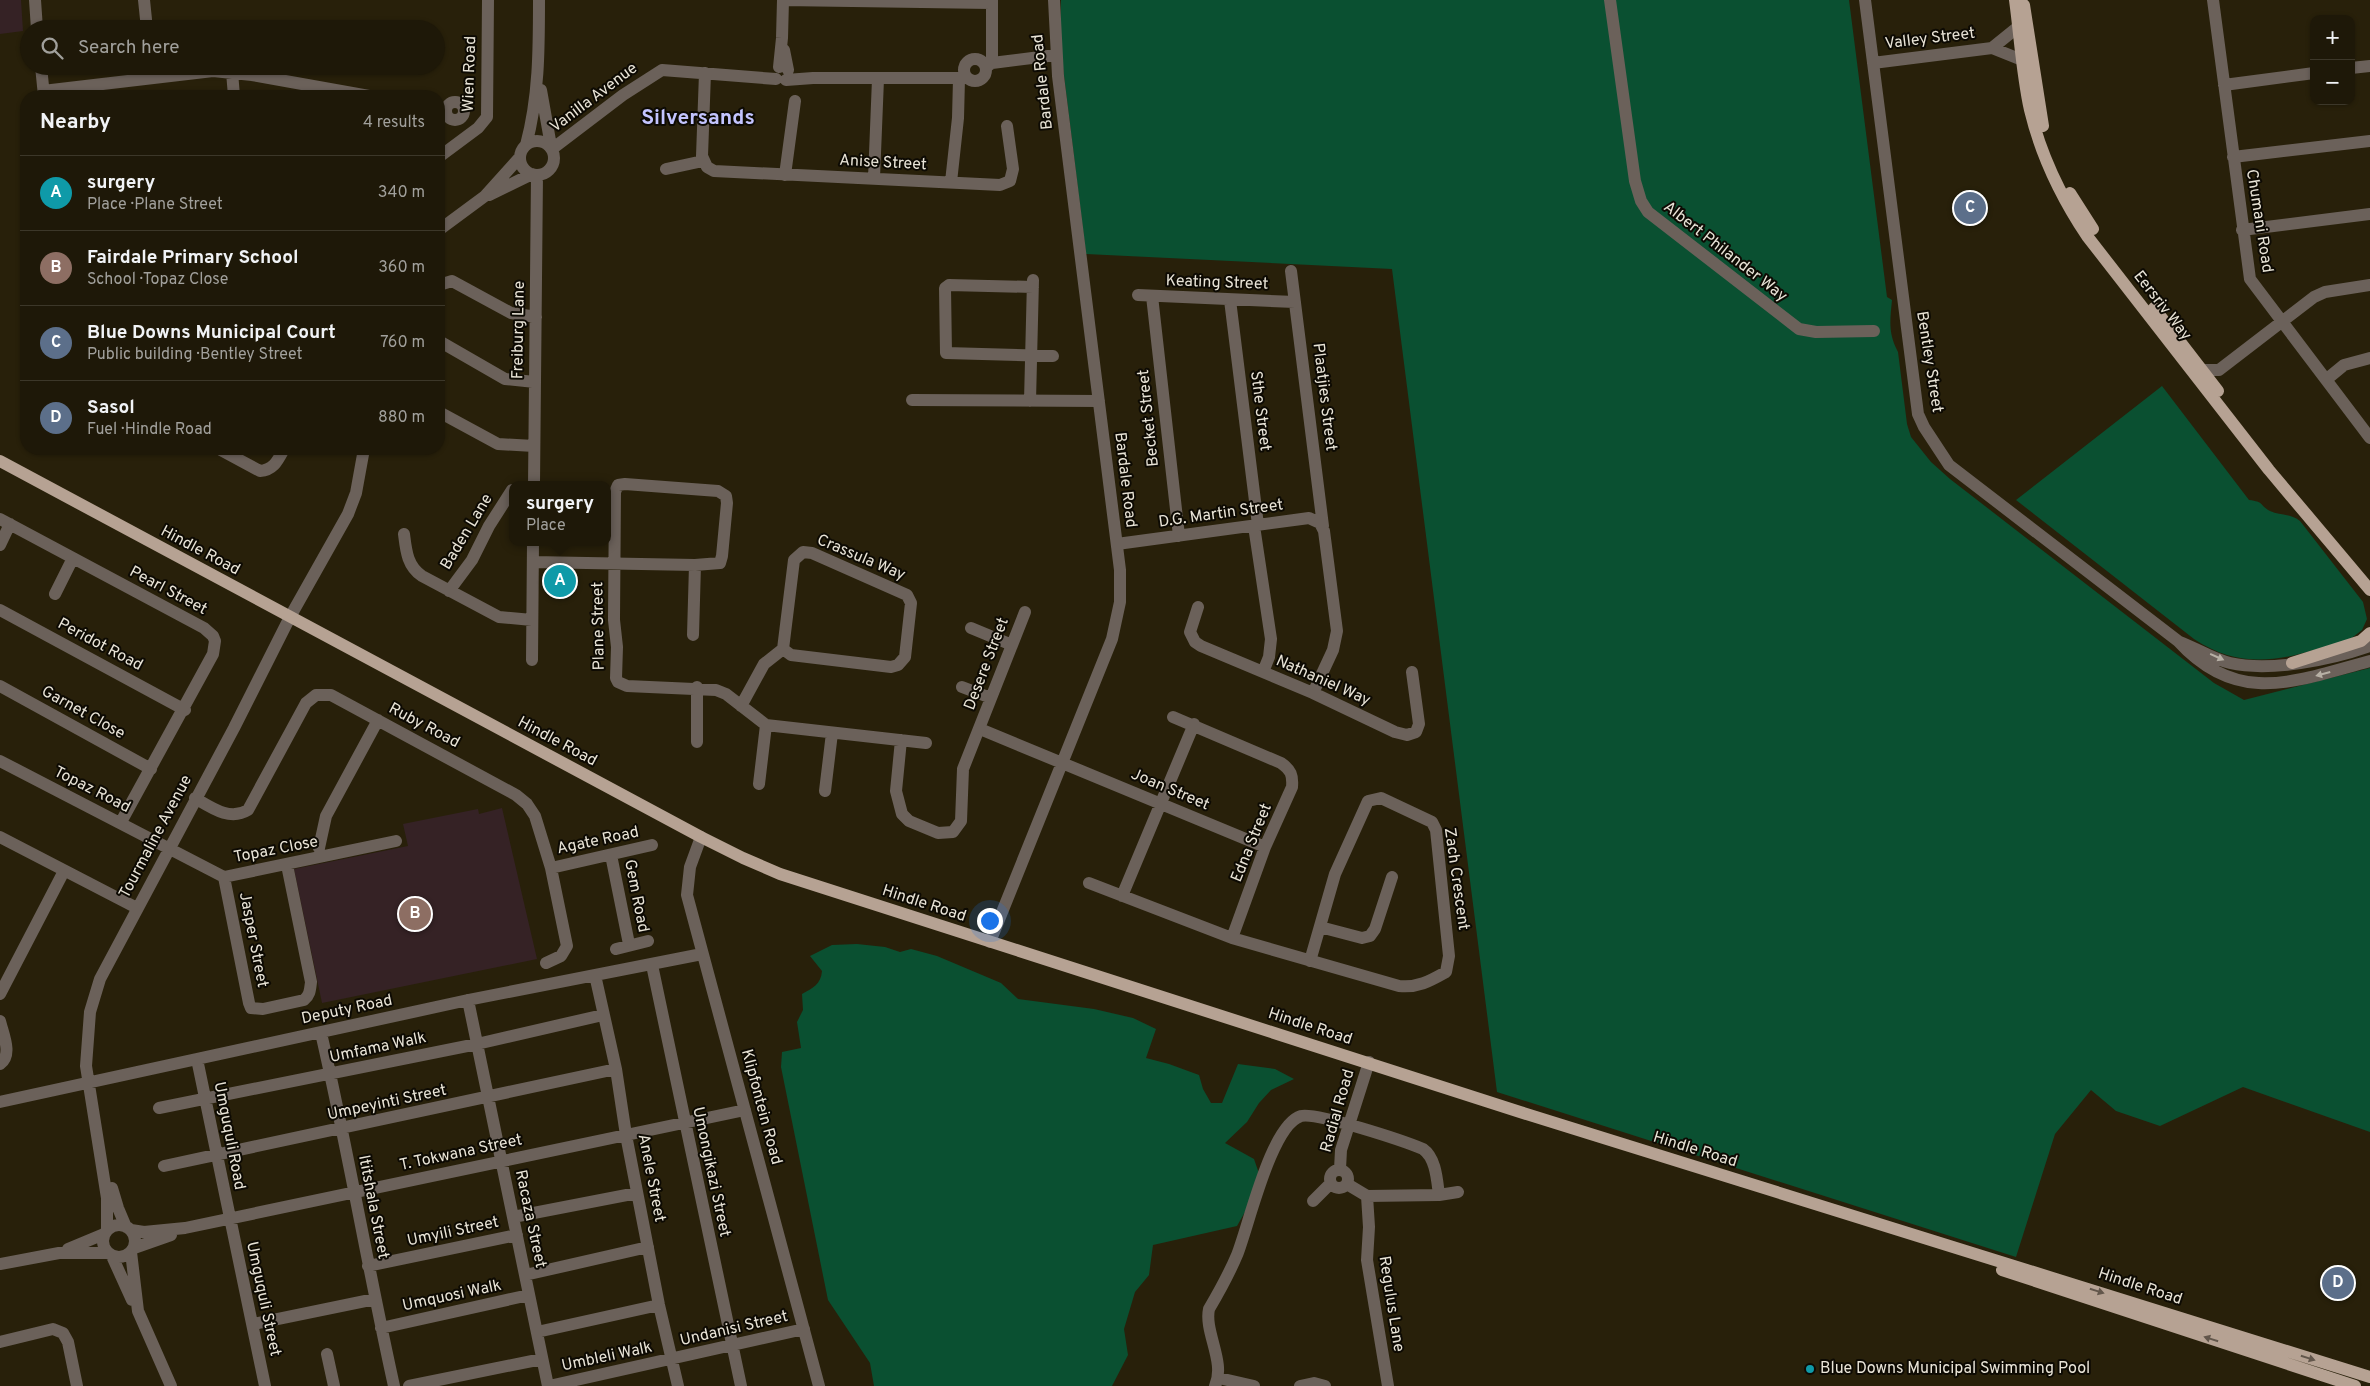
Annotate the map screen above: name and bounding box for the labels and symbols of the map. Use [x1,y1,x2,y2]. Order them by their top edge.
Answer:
street label: Valley Street [1884,24,1976,54]
street label: Bardale Road [1028,33,1058,131]
street label: Wien Road [459,36,481,112]
street label: Vanilla Avenue [546,59,642,137]
district label: Silversands [641,105,755,132]
street label: Anise Street [839,151,927,175]
street label: Chumani Road [2241,168,2277,274]
pin: C [1954,189,1986,227]
street label: Albert Philander Way [1659,197,1791,307]
street label: Eersriv Way [2129,267,2195,345]
street label: Keating Street [1165,271,1269,295]
street label: Freiburg Lane [508,281,530,379]
street label: Bentley Street [1911,310,1947,414]
street label: Plaatjies Street [1307,342,1341,452]
street label: Becket Street [1134,368,1164,468]
street label: Sthe Street [1245,370,1275,452]
street label: Bardale Road [1109,431,1141,529]
street label: Baden Lane [436,490,498,574]
street label: D.G. Martin Street [1157,495,1285,533]
street label: Hindle Road [157,522,243,580]
street label: Crassula Way [814,530,908,586]
street label: Pearl Street [126,562,210,620]
pin: A [544,562,576,600]
street label: Plane Street [588,582,610,670]
street label: Peridot Road [54,614,146,676]
street label: Desere Street [960,615,1014,713]
street label: Nathaniel Way [1272,651,1374,711]
one-way arrow [2210,654,2224,662]
one-way arrow [2315,670,2330,678]
street label: Garnet Close [38,682,128,744]
street label: Ruby Road [385,699,463,753]
street label: Hindle Road [514,713,600,771]
street label: Topaz Road [50,762,134,818]
street label: Joan Street [1128,765,1212,815]
street label: Tourmaline Avenue [115,772,197,902]
street label: Edna Street [1227,801,1277,885]
street label: Agate Road [555,823,641,859]
street label: Zach Crescent [1439,826,1473,932]
street label: Topaz Close [232,832,320,868]
street label: Gem Road [619,858,653,934]
street label: Hindle Road [879,881,969,927]
street label: Jasper Street [234,891,272,989]
pin: B [399,895,431,933]
your location [977,908,1003,934]
street label: Deputy Road [300,991,394,1029]
street label: Hindle Road [1265,1004,1355,1050]
street label: Umfama Walk [328,1028,428,1068]
street label: Klipfontein Road [736,1047,786,1167]
street label: Radial Road [1317,1067,1359,1155]
street label: Umguquli Road [209,1080,249,1192]
street label: Umpeyinti Street [326,1081,448,1125]
street label: Umongikazi Street [687,1105,735,1239]
street label: Hindle Road [1650,1128,1740,1172]
street label: T. Tokwana Street [398,1130,524,1176]
street label: Anele Street [633,1132,669,1224]
street label: Ititshala Street [353,1153,393,1261]
street label: Racaza Street [510,1168,550,1270]
street label: Umyili Street [405,1213,501,1251]
street label: Umguquli Street [241,1240,285,1358]
street label: Regulus Lane [1374,1255,1408,1353]
street label: Hindle Road [2095,1264,2185,1310]
pin: D [2322,1264,2354,1302]
street label: Umquosi Walk [401,1276,503,1316]
one-way arrow [2089,1287,2104,1295]
street label: Undanisi Street [678,1307,790,1351]
one-way arrow [2204,1335,2219,1343]
street label: Umbleli Walk [560,1338,654,1376]
one-way arrow [2301,1354,2316,1362]
place label: Blue Downs Municipal Swimming Pool [1820,1359,2090,1379]
marker: Blue Downs Municipal Swimming Pool [1804,1363,1816,1375]

